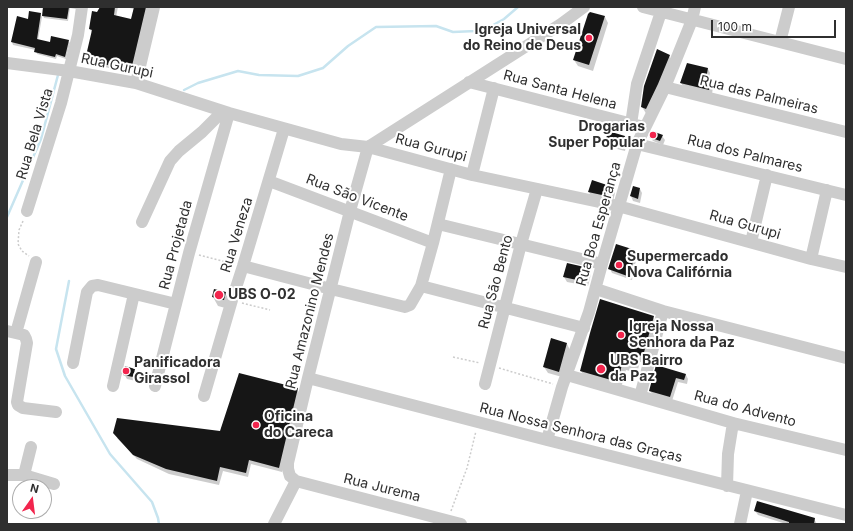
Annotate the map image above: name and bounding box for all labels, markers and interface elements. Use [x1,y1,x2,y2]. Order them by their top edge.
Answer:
scale bar [713,12,838,38]
text: 100 m [718,19,752,34]
place label: Igreja Universal do Reino de Deus [463,22,581,54]
marker: Igreja Universal do Reino de Deus [584,33,594,43]
street label: Rua Gurupi [79,50,155,82]
street label: Rua Santa Helena [501,67,619,113]
street label: Rua das Palmeiras [698,72,820,118]
street label: Rua Bela Vista [13,86,57,182]
place label: Drogarias Super Popular [548,119,645,152]
street label: Rua Gurupi [393,130,469,166]
marker: Drogarias Super Popular [648,130,658,140]
street label: Rua dos Palmares [686,132,804,176]
street label: Rua Boa Esperança [573,160,625,288]
street label: Rua São Vicente [303,171,411,225]
street label: Rua Veneza [218,195,256,275]
street label: Rua Projetada [156,198,196,292]
street label: Rua Gurupi [707,207,783,243]
street label: Rua Amazonino Mendes [282,231,338,391]
street label: Rua São Bento [475,233,517,331]
place label: Supermercado Nova Califórnia [627,249,732,282]
marker: Supermercado Nova Califórnia [614,260,624,270]
place label: UBS O-02 [228,287,296,303]
marker: UBS O-02 [213,289,225,301]
place label: Igreja Nossa Senhora da Paz [629,319,735,352]
marker: Igreja Nossa Senhora da Paz [616,330,626,340]
place label: UBS Bairro da Paz [610,353,683,386]
place label: Panificadora Girassol [134,355,221,388]
marker: UBS Bairro da Paz [595,363,607,375]
marker: Panificadora Girassol [121,366,131,376]
street label: Rua do Advento [692,387,798,431]
street label: Rua Nossa Senhora das Graças [478,400,684,466]
place label: Oficina do Careca [264,409,333,442]
marker: Oficina do Careca [251,420,261,430]
street label: Rua Jurema [342,470,422,506]
north arrow [12,479,52,519]
text: N [29,481,40,496]

